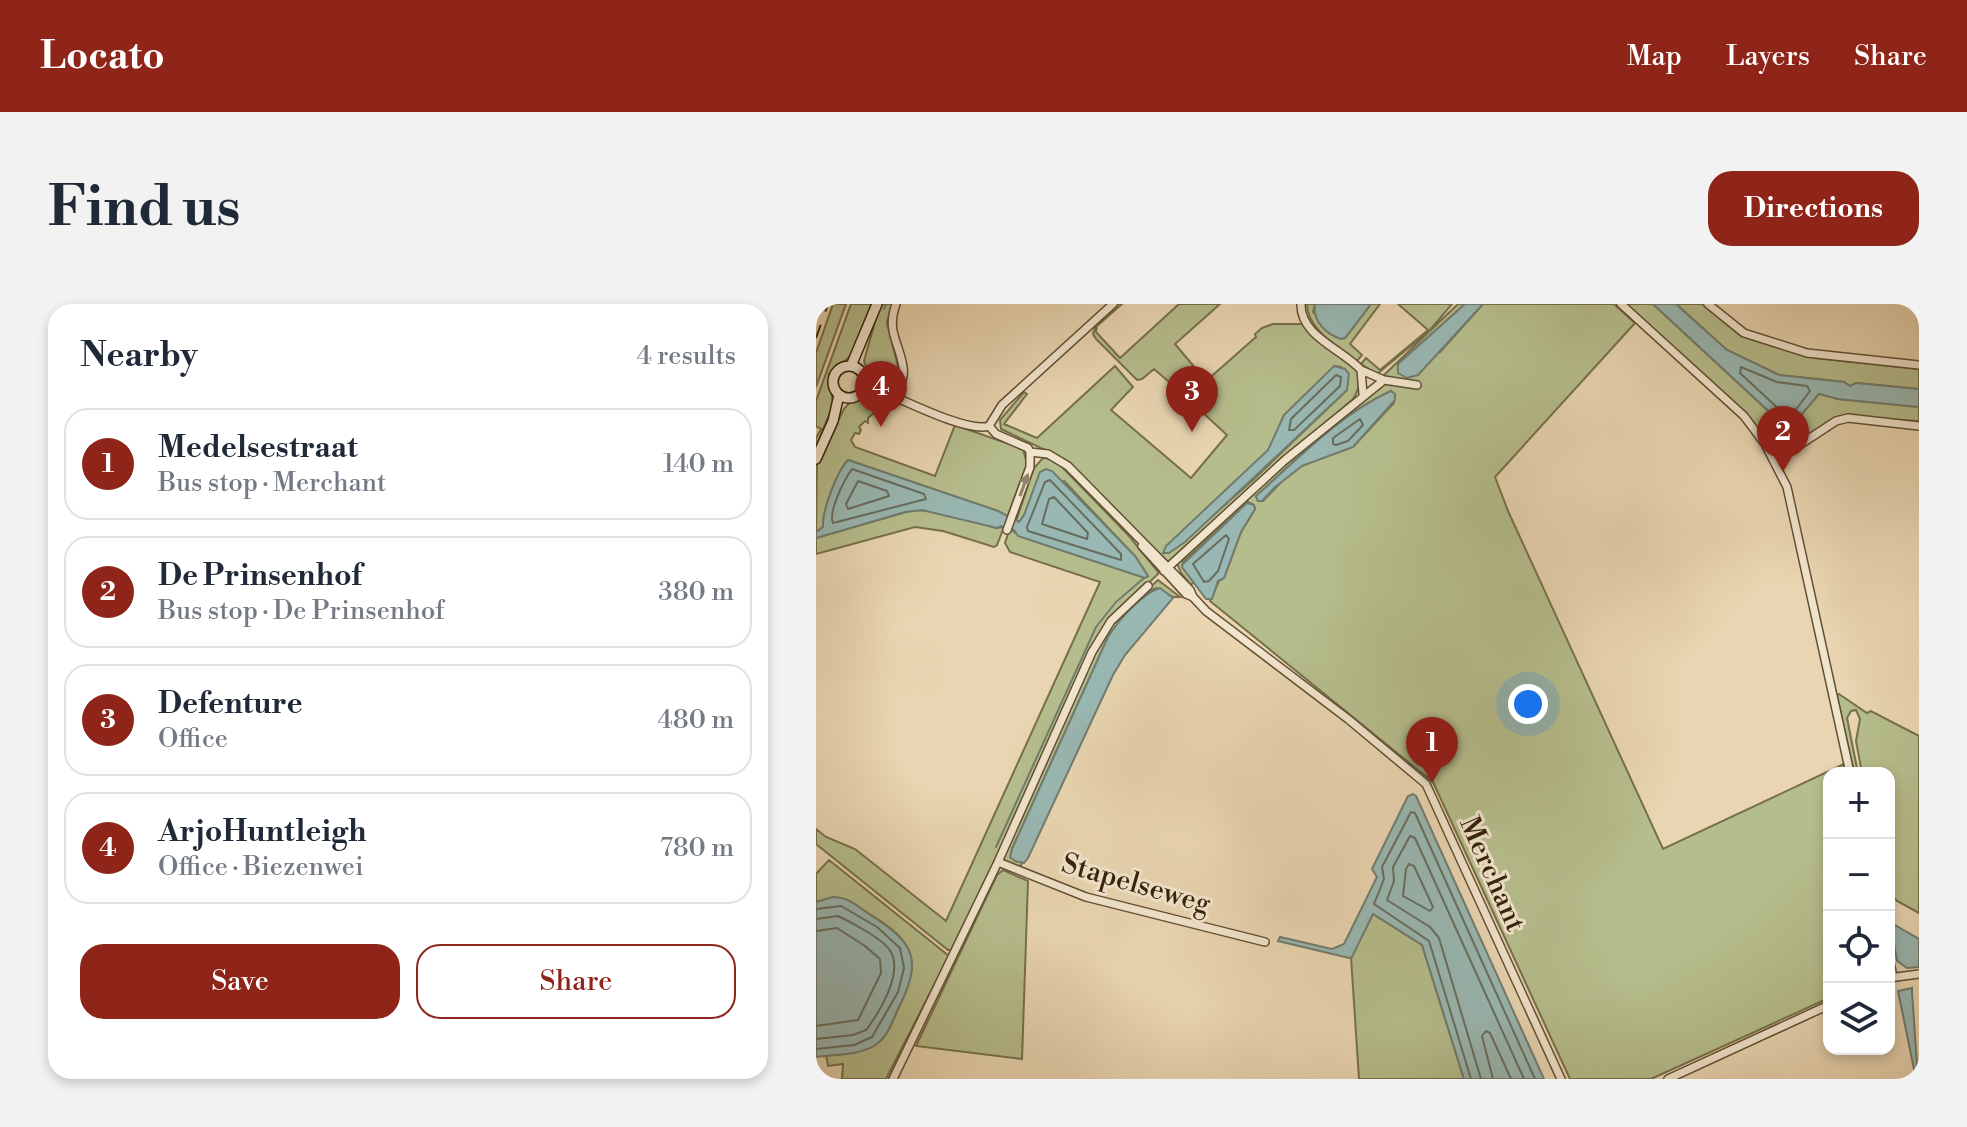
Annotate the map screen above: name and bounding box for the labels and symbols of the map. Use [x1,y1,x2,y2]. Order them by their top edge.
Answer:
pin: 4 [855,361,907,427]
pin: 3 [1166,366,1218,432]
pin: 2 [1757,406,1809,472]
one-way arrow [1018,473,1030,497]
your location [1508,684,1548,724]
pin: 1 [1406,717,1458,783]
street label: Merchant [1451,811,1533,937]
street label: Stapelseweg [1057,846,1215,922]

